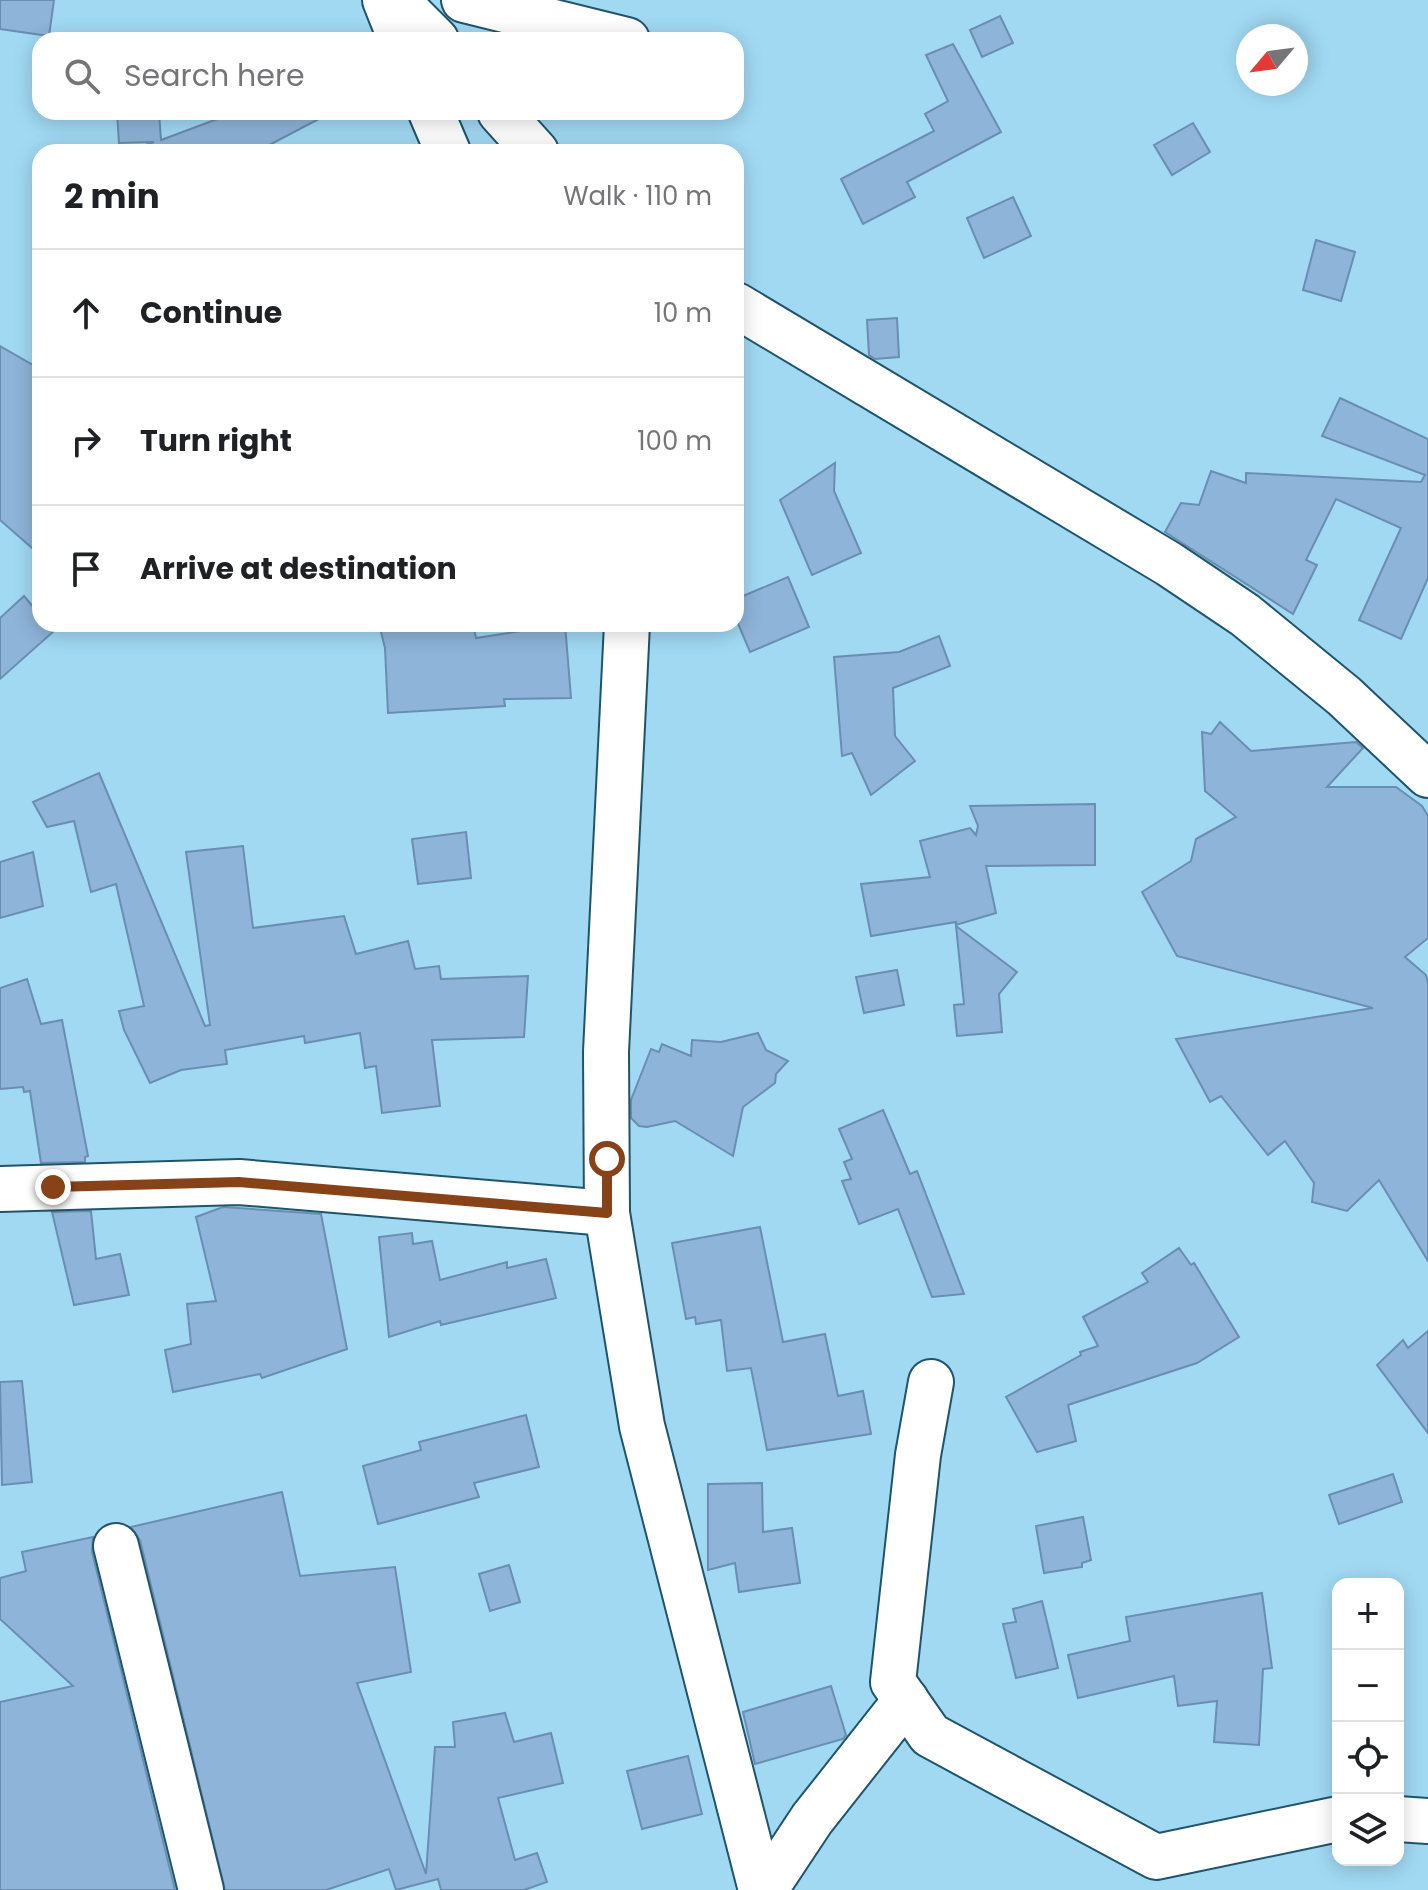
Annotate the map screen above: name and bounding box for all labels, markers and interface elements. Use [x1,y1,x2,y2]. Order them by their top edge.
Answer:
north arrow [1236,24,1308,96]
search box [32,32,744,120]
icon: search [60,54,104,98]
text: Search here [124,54,305,97]
text: 2 min [64,172,160,220]
text: Walk · 110 m [563,178,712,214]
icon: ahead [64,291,108,335]
text: Continue [140,291,282,334]
text: 10 m [654,295,712,331]
icon: right [64,419,108,463]
text: Turn right [140,419,292,462]
text: 100 m [637,423,712,459]
icon: arrive [64,547,108,591]
text: Arrive at destination [140,547,457,590]
route start [589,1141,625,1177]
route end [35,1169,71,1205]
map controls [1332,1578,1404,1866]
button: + [1332,1578,1404,1650]
button: − [1332,1650,1404,1722]
button: locate [1332,1722,1404,1794]
button: layers [1332,1794,1404,1866]

